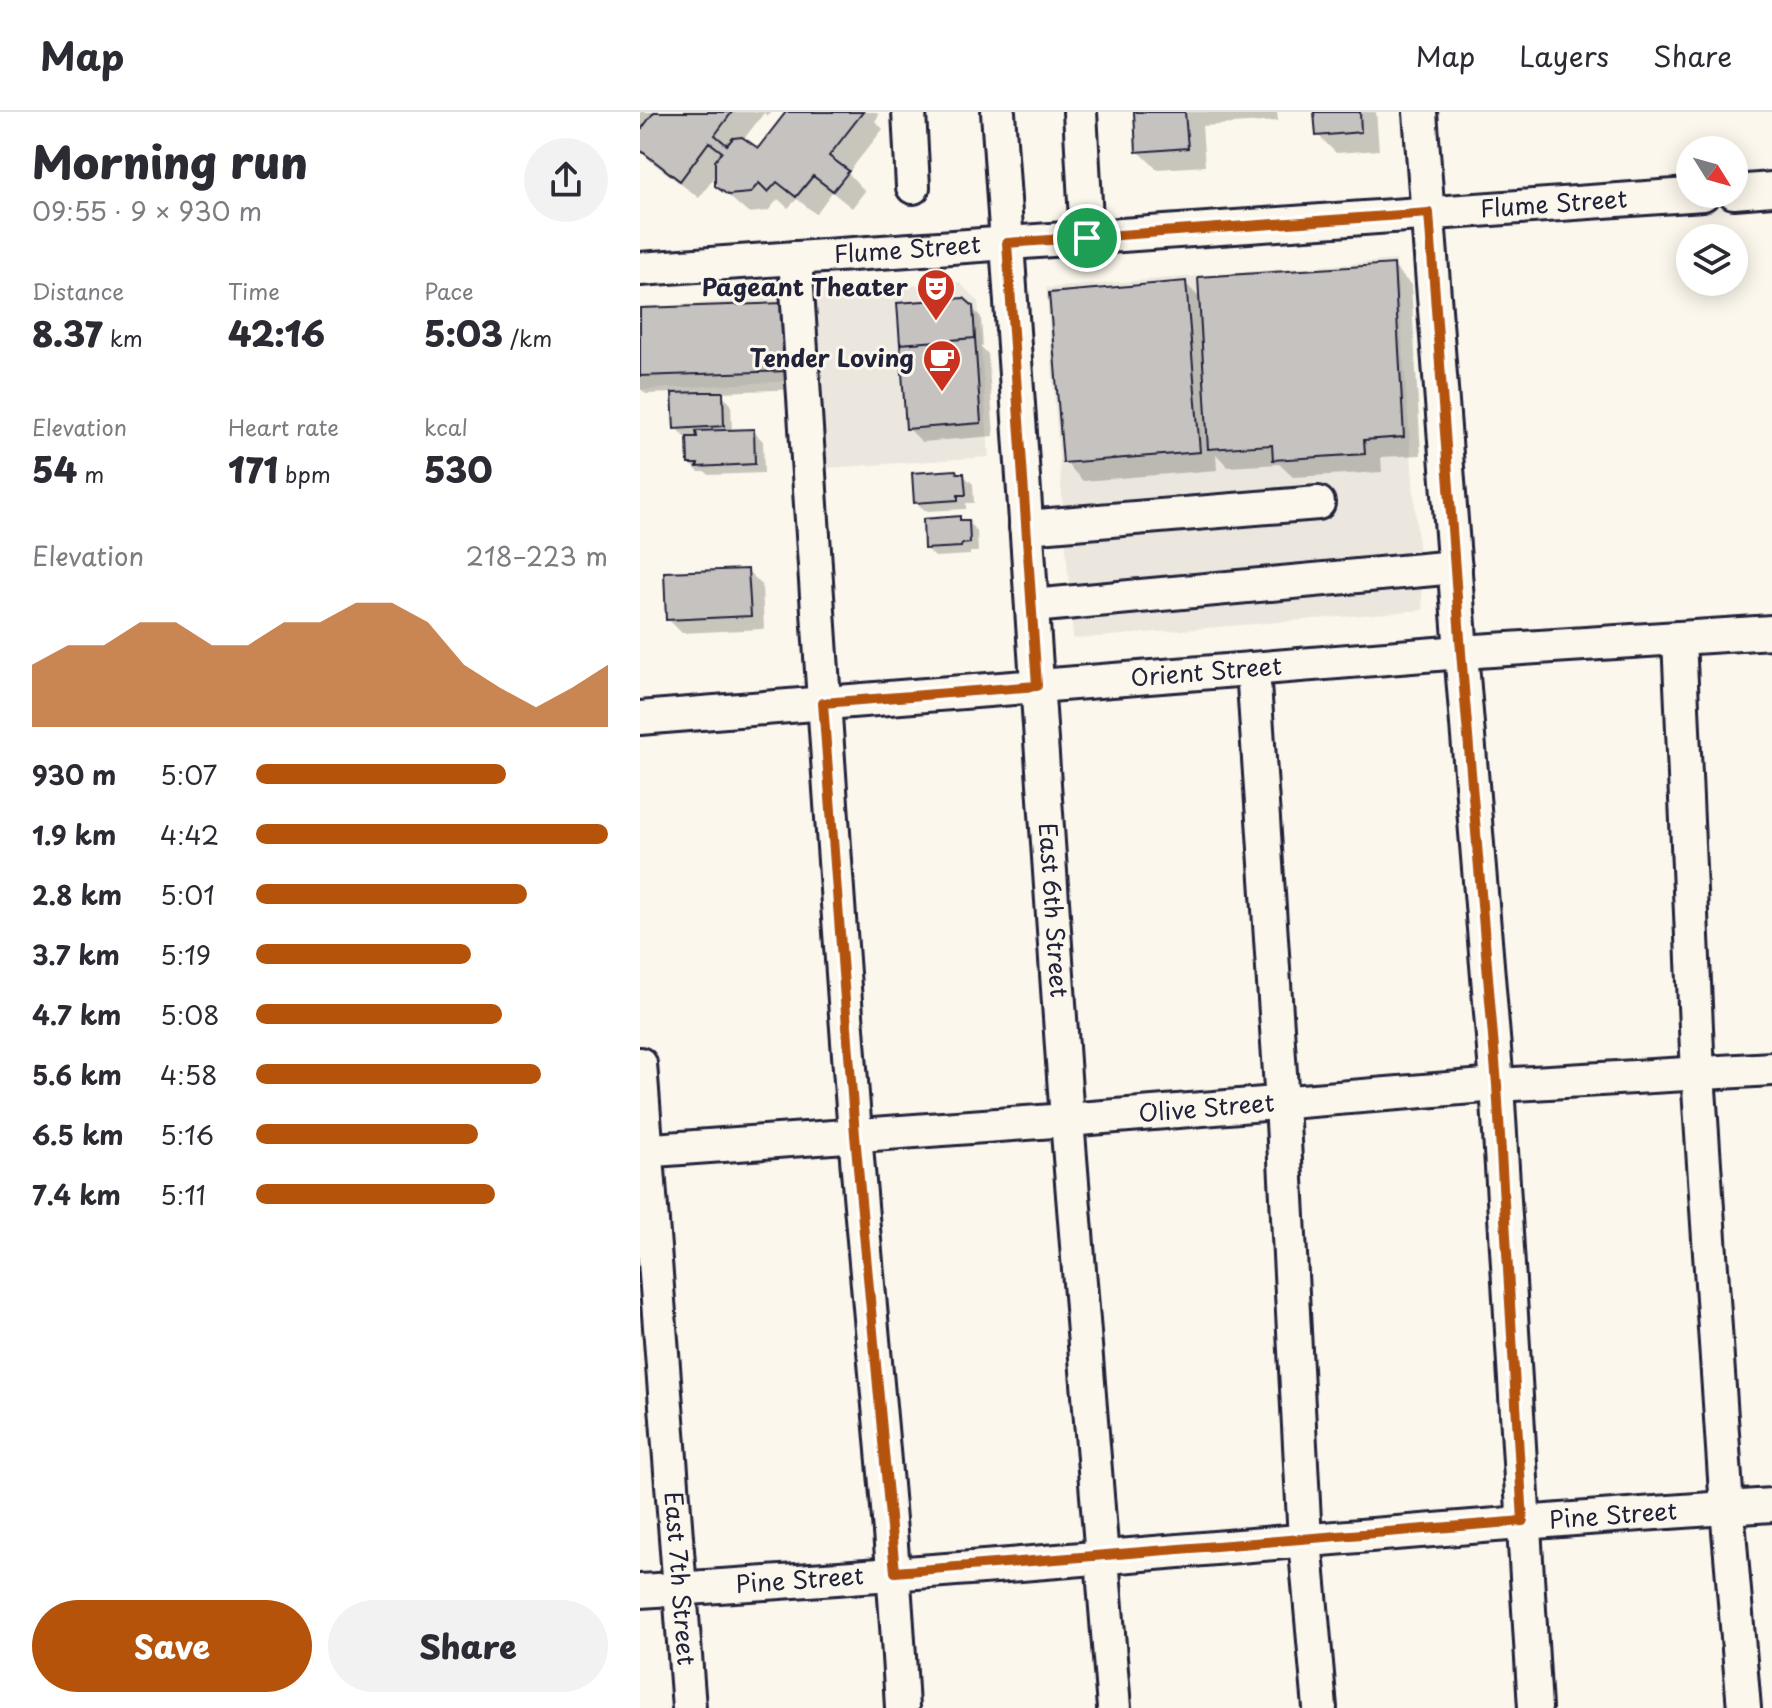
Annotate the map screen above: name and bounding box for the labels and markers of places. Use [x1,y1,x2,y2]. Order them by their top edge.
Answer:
pin [1053,204,1121,272]
theatre icon: Pageant Theater [915,267,957,322]
place label: Pageant Theater [702,268,909,304]
cafe icon: Tender Loving [921,338,963,393]
place label: Tender Loving [750,339,914,375]

